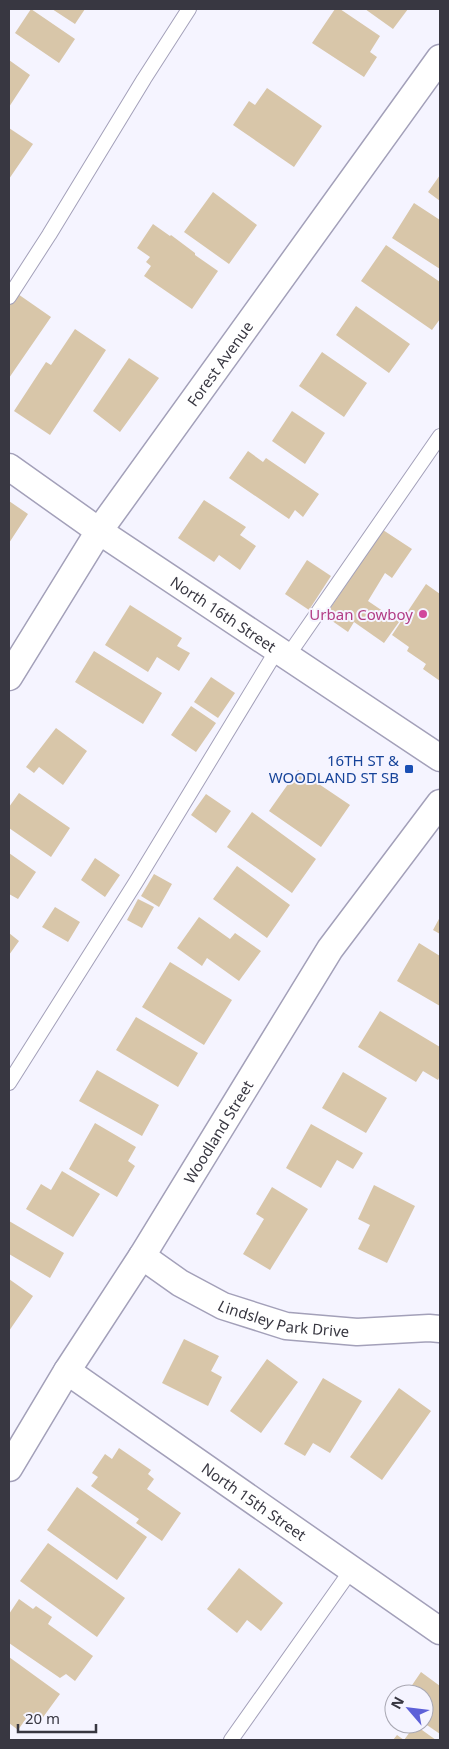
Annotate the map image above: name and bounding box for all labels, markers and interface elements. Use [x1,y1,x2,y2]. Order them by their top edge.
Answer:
street label: Forest Avenue [182,317,257,410]
street label: North 16th Street [167,571,281,657]
place label: Urban Cowboy [309,604,413,624]
marker: Urban Cowboy [417,608,429,620]
place label: 16TH ST & WOODLAND ST SB [269,750,399,787]
marker: 16TH ST & WOODLAND ST SB [403,763,415,775]
street label: Woodland Street [179,1076,258,1187]
street label: Lindsley Park Drive [215,1295,350,1341]
street label: North 15th Street [198,1458,311,1545]
north arrow [384,1684,434,1734]
text: N [386,1693,408,1712]
scale bar [18,1702,95,1734]
text: 20 m [25,1708,60,1728]

